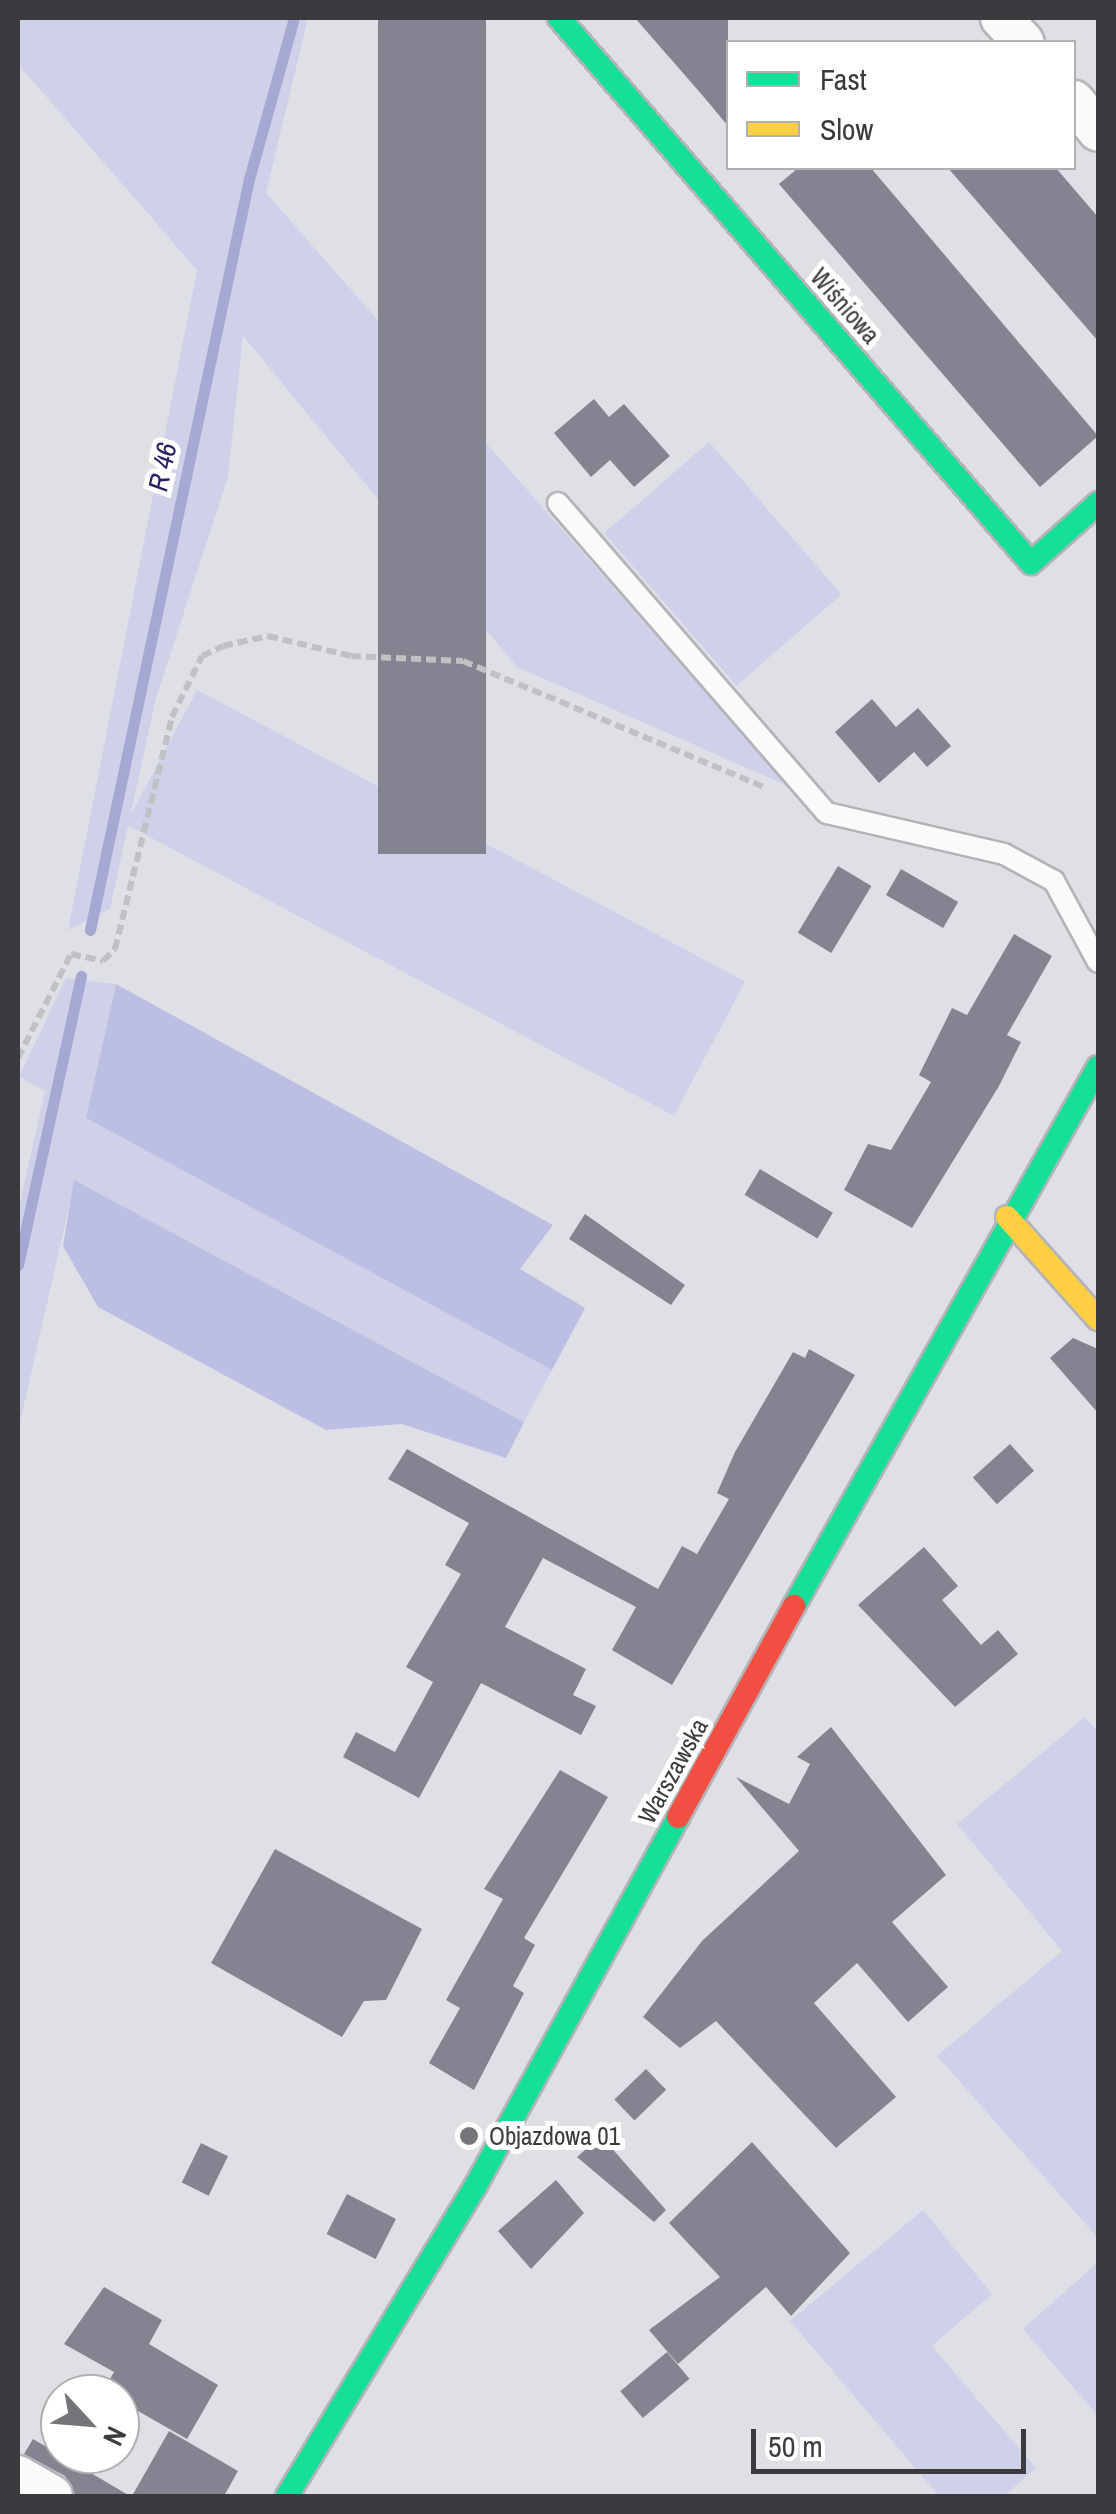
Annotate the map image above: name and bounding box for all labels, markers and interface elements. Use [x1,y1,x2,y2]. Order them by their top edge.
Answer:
legend [726,40,1076,170]
text: Fast [820,59,867,99]
text: Slow [820,109,873,149]
street label: Wiśniowa [804,262,886,350]
water label: R 46 [141,440,183,494]
street label: Warszawska [632,1713,714,1829]
place label: Objazdowa 01 [489,2121,620,2151]
marker: Objazdowa 01 [458,2125,480,2147]
north arrow [40,2374,140,2474]
scale bar [756,2409,1031,2471]
text: N [94,2420,136,2452]
text: 50 m [768,2426,823,2466]

